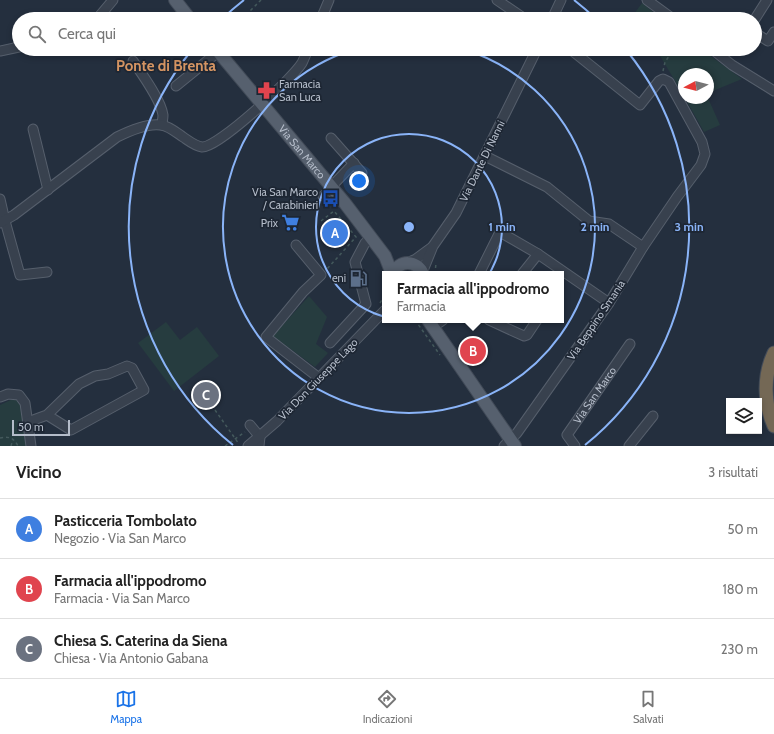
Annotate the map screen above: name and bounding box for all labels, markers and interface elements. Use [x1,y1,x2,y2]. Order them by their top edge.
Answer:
search box [12,12,762,56]
icon: search [26,23,48,45]
text: Cerca qui [58,25,116,43]
district label: Ponte di Brenta [116,57,217,75]
north arrow [678,68,714,104]
place label: Farmacia San Luca [279,77,322,104]
pharmacy icon: Farmacia San Luca [256,80,276,100]
street label: Via Dante Di Nanni [456,118,508,204]
street label: Via San Marco [275,122,329,182]
your location [349,171,369,191]
place label: Via San Marco / Carabinieri [252,185,318,212]
bus stop icon: Via San Marco / Carabinieri [321,188,341,208]
supermarket icon: Prix [281,213,301,233]
place label: Prix [261,216,279,230]
pin: A [322,218,348,248]
text: 1 min [488,219,516,234]
text: 2 min [581,219,609,234]
text: 3 min [674,219,704,234]
centre of rings [402,220,416,234]
fuel station icon: eni [349,268,369,288]
place label: eni [332,271,346,285]
popup [382,271,564,323]
street label: Via Beppino Smania [564,277,628,363]
text: Farmacia all'ippodromo [397,280,549,298]
text: Farmacia [397,298,446,314]
street label: Via Don Giuseppe Lago [275,335,361,423]
pin: B [460,336,486,366]
street label: Via San Marco [570,364,619,426]
pin: C [193,380,219,410]
map controls [726,398,762,434]
button: layers [726,398,762,434]
scale bar [12,418,70,437]
text: 50 m [18,420,44,434]
text: Vicino [16,462,61,482]
text: 3 risultati [708,464,758,480]
text: Pasticceria Tombolato [54,512,197,530]
text: A [25,521,33,537]
text: 50 m [728,521,758,537]
text: Negozio · Via San Marco [54,530,186,546]
text: Farmacia all'ippodromo [54,572,207,590]
text: B [25,581,33,597]
text: 180 m [722,581,758,597]
text: Farmacia · Via San Marco [54,590,190,606]
text: Chiesa S. Caterina da Siena [54,632,227,650]
text: C [25,641,33,657]
text: 230 m [721,641,758,657]
text: Chiesa · Via Antonio Gabana [54,650,208,666]
tab: Mappa [110,688,142,726]
tab: Indicazioni [363,688,412,726]
tab: Salvati [633,688,664,726]

